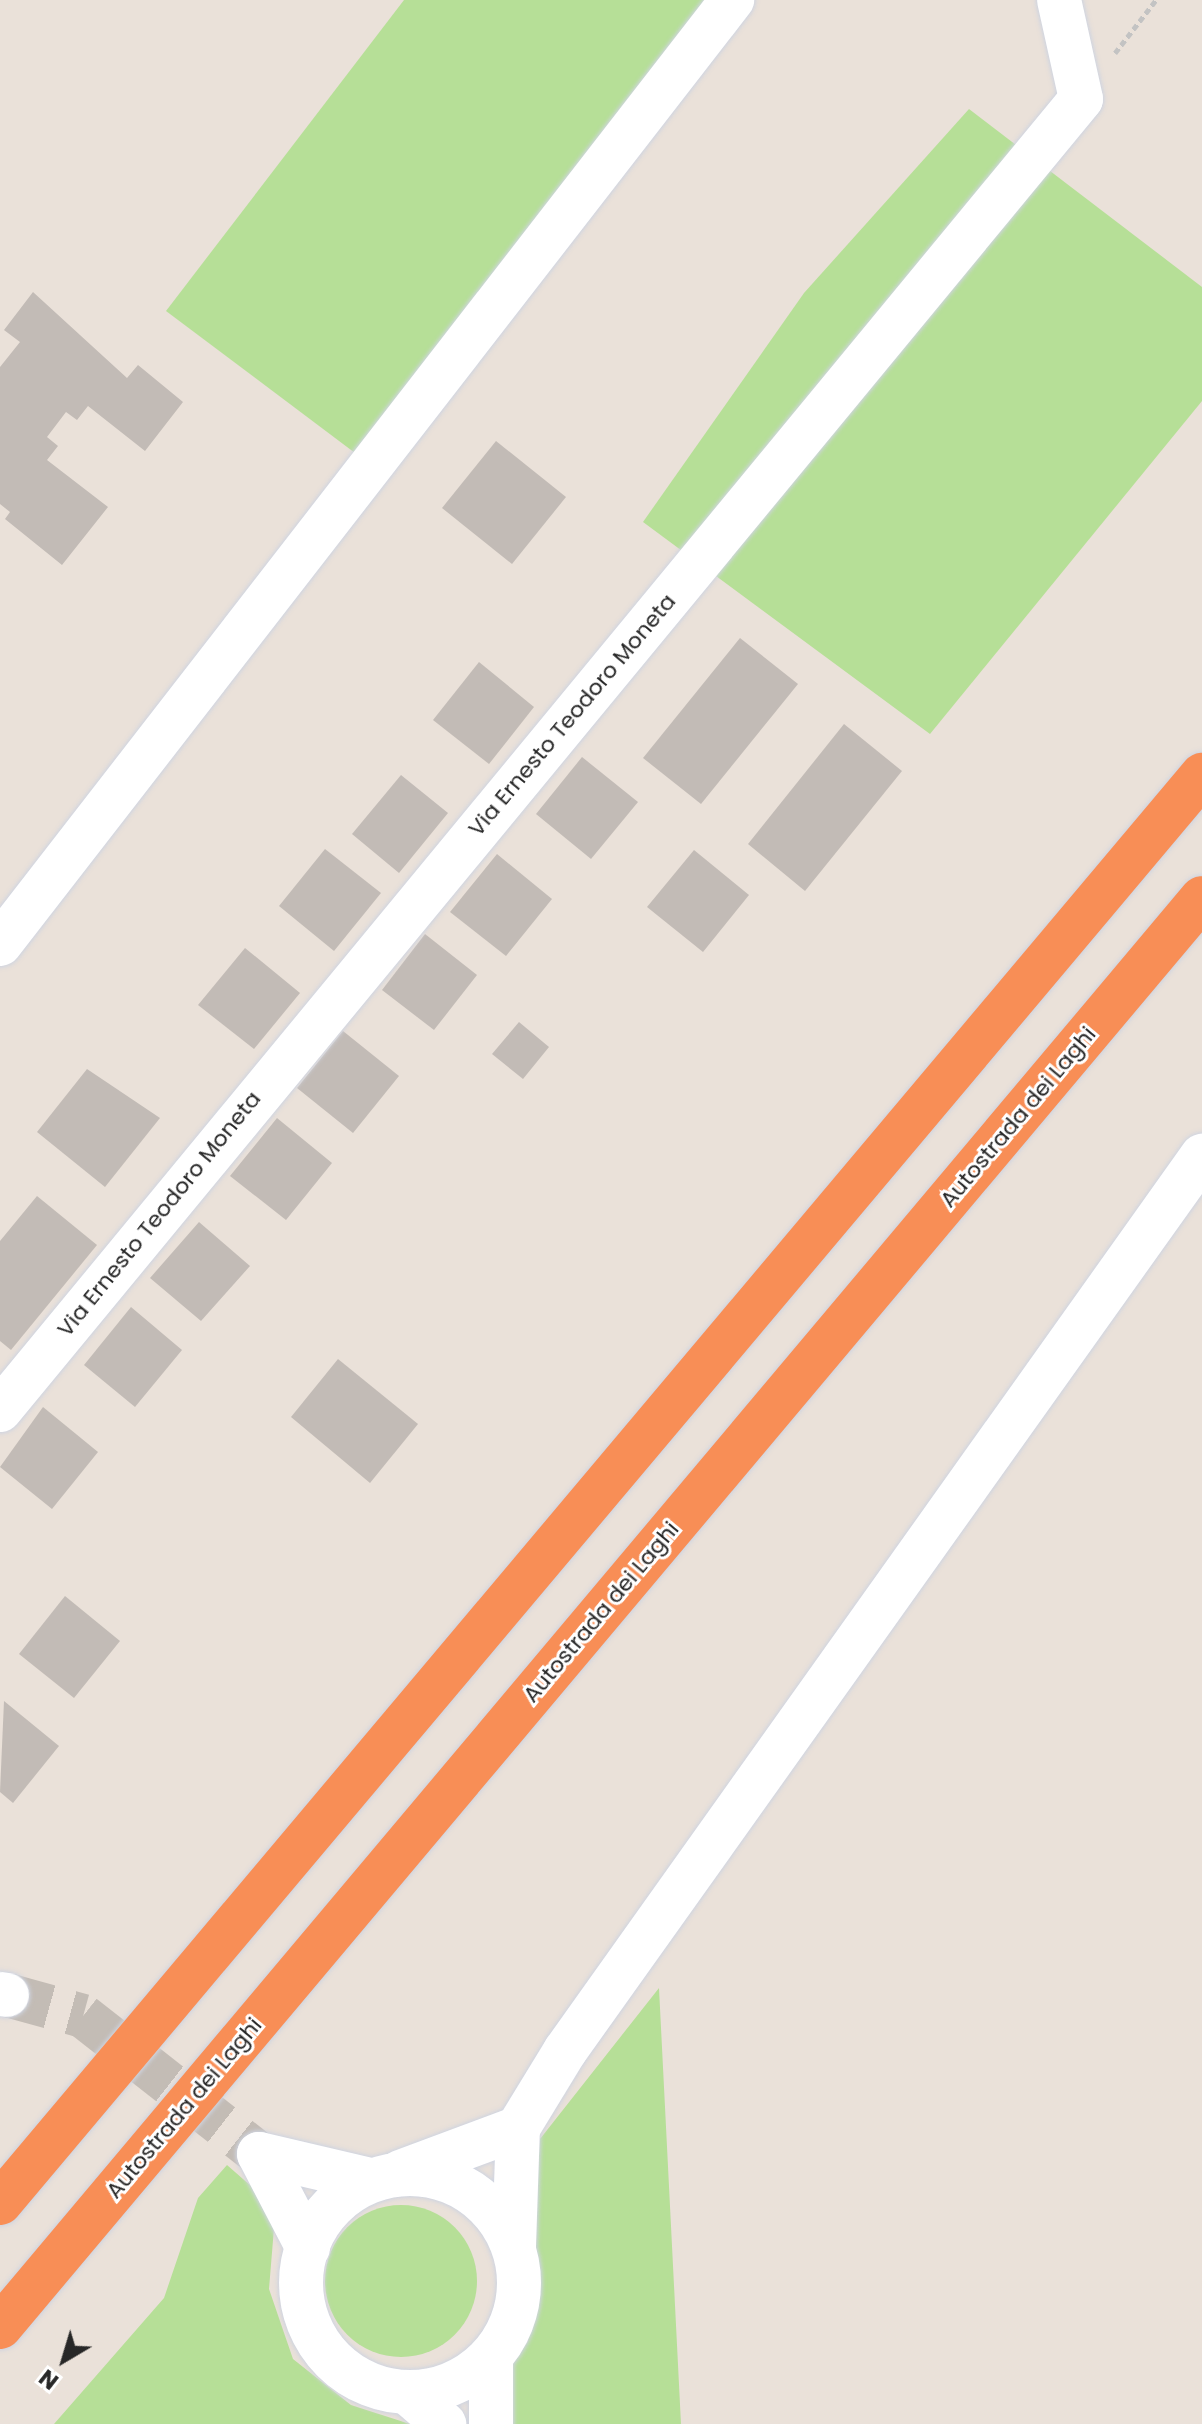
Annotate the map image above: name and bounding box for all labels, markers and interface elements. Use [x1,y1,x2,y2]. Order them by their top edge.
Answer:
street label: Via Ernesto Teodoro Moneta [463,589,681,841]
street label: Autostrada dei Laghi [935,1021,1101,1213]
street label: Via Ernesto Teodoro Moneta [52,1086,266,1342]
street label: Autostrada dei Laghi [518,1516,684,1708]
street label: Autostrada dei Laghi [101,2012,267,2204]
north arrow [24,2320,104,2400]
text: N [33,2362,65,2397]

